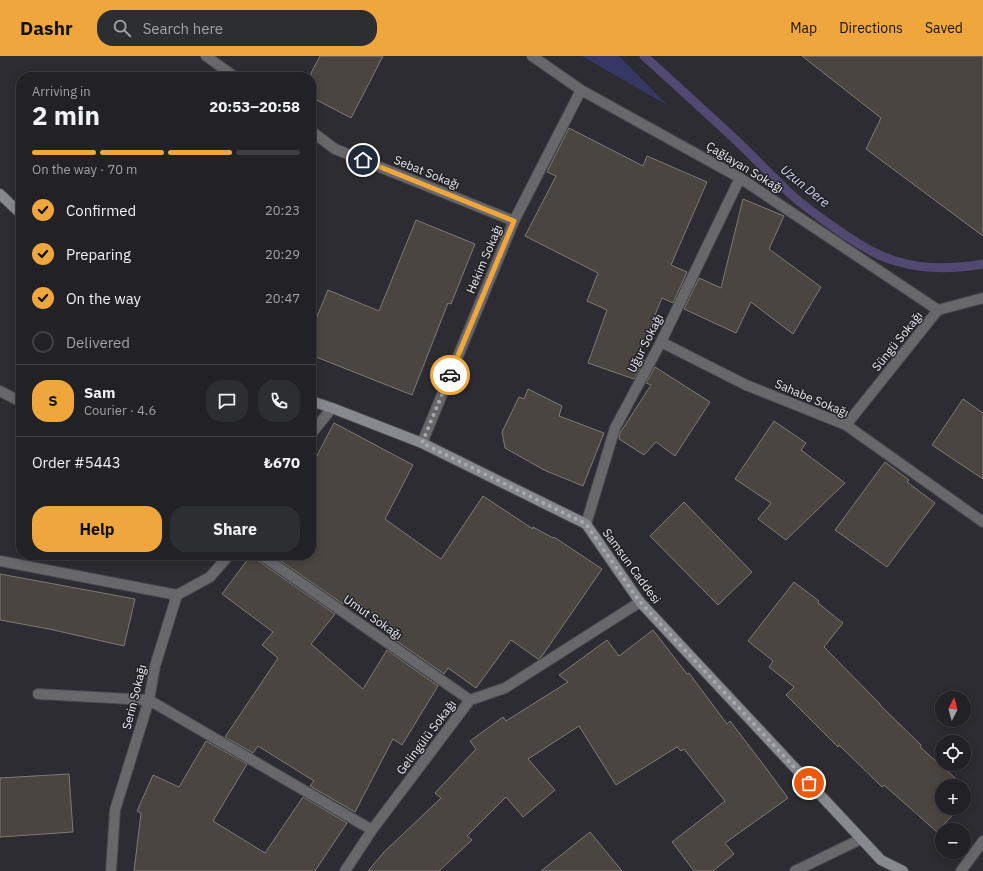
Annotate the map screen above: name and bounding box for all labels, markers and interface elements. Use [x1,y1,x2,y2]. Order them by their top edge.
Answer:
search box [97,10,377,46]
text: Dashr [20,16,73,40]
icon: search [111,17,133,39]
text: Search here [143,19,223,38]
text: Map [790,19,817,37]
text: Directions [839,19,903,37]
text: Saved [925,19,963,37]
text: Arriving in [32,83,91,100]
text: 20:53–20:58 [209,97,300,116]
text: 2 min [32,98,100,132]
street label: Çağlayan Sokağı [704,138,786,196]
pin [346,143,380,177]
icon: home [352,149,374,171]
street label: Sebat Sokağı [392,152,462,192]
text: On the way · 70 m [32,161,137,178]
water label: Uzun Dere [777,161,833,211]
icon: check [32,199,54,221]
text: Confirmed [66,201,136,220]
text: 20:23 [265,202,300,219]
street label: Hekim Sokağı [463,222,505,296]
icon: check [32,243,54,265]
text: Preparing [66,245,131,264]
text: 20:29 [265,246,300,263]
icon: check [32,287,54,309]
text: On the way [66,289,141,308]
text: 20:47 [265,290,300,307]
street label: Süngü Sokağı [868,308,926,374]
street label: Uğur Sokağı [624,311,666,375]
text: Delivered [66,333,130,352]
courier [430,355,470,395]
icon: car [439,364,461,386]
street label: Sahabe Sokağı [773,376,851,420]
button: chat [206,380,248,422]
button: phone [258,380,300,422]
text: Sam [84,383,115,402]
text: S [48,391,58,410]
text: Courier · 4.6 [84,402,156,419]
text: Order #5443 [32,453,121,472]
text: ₺670 [264,453,300,472]
button: Help [32,506,162,552]
button: Share [170,506,300,552]
street label: Samsun Caddesi [600,525,664,607]
street label: Umut Sokağı [341,591,405,643]
street label: Serin Sokağı [119,663,149,731]
north arrow [935,691,971,727]
map controls [935,691,971,859]
street label: Gelingülü Sokağı [393,697,459,777]
button: locate [935,735,971,771]
pin [792,766,826,800]
icon: bag [798,772,820,794]
button: + [935,779,971,815]
button: − [935,823,971,859]

